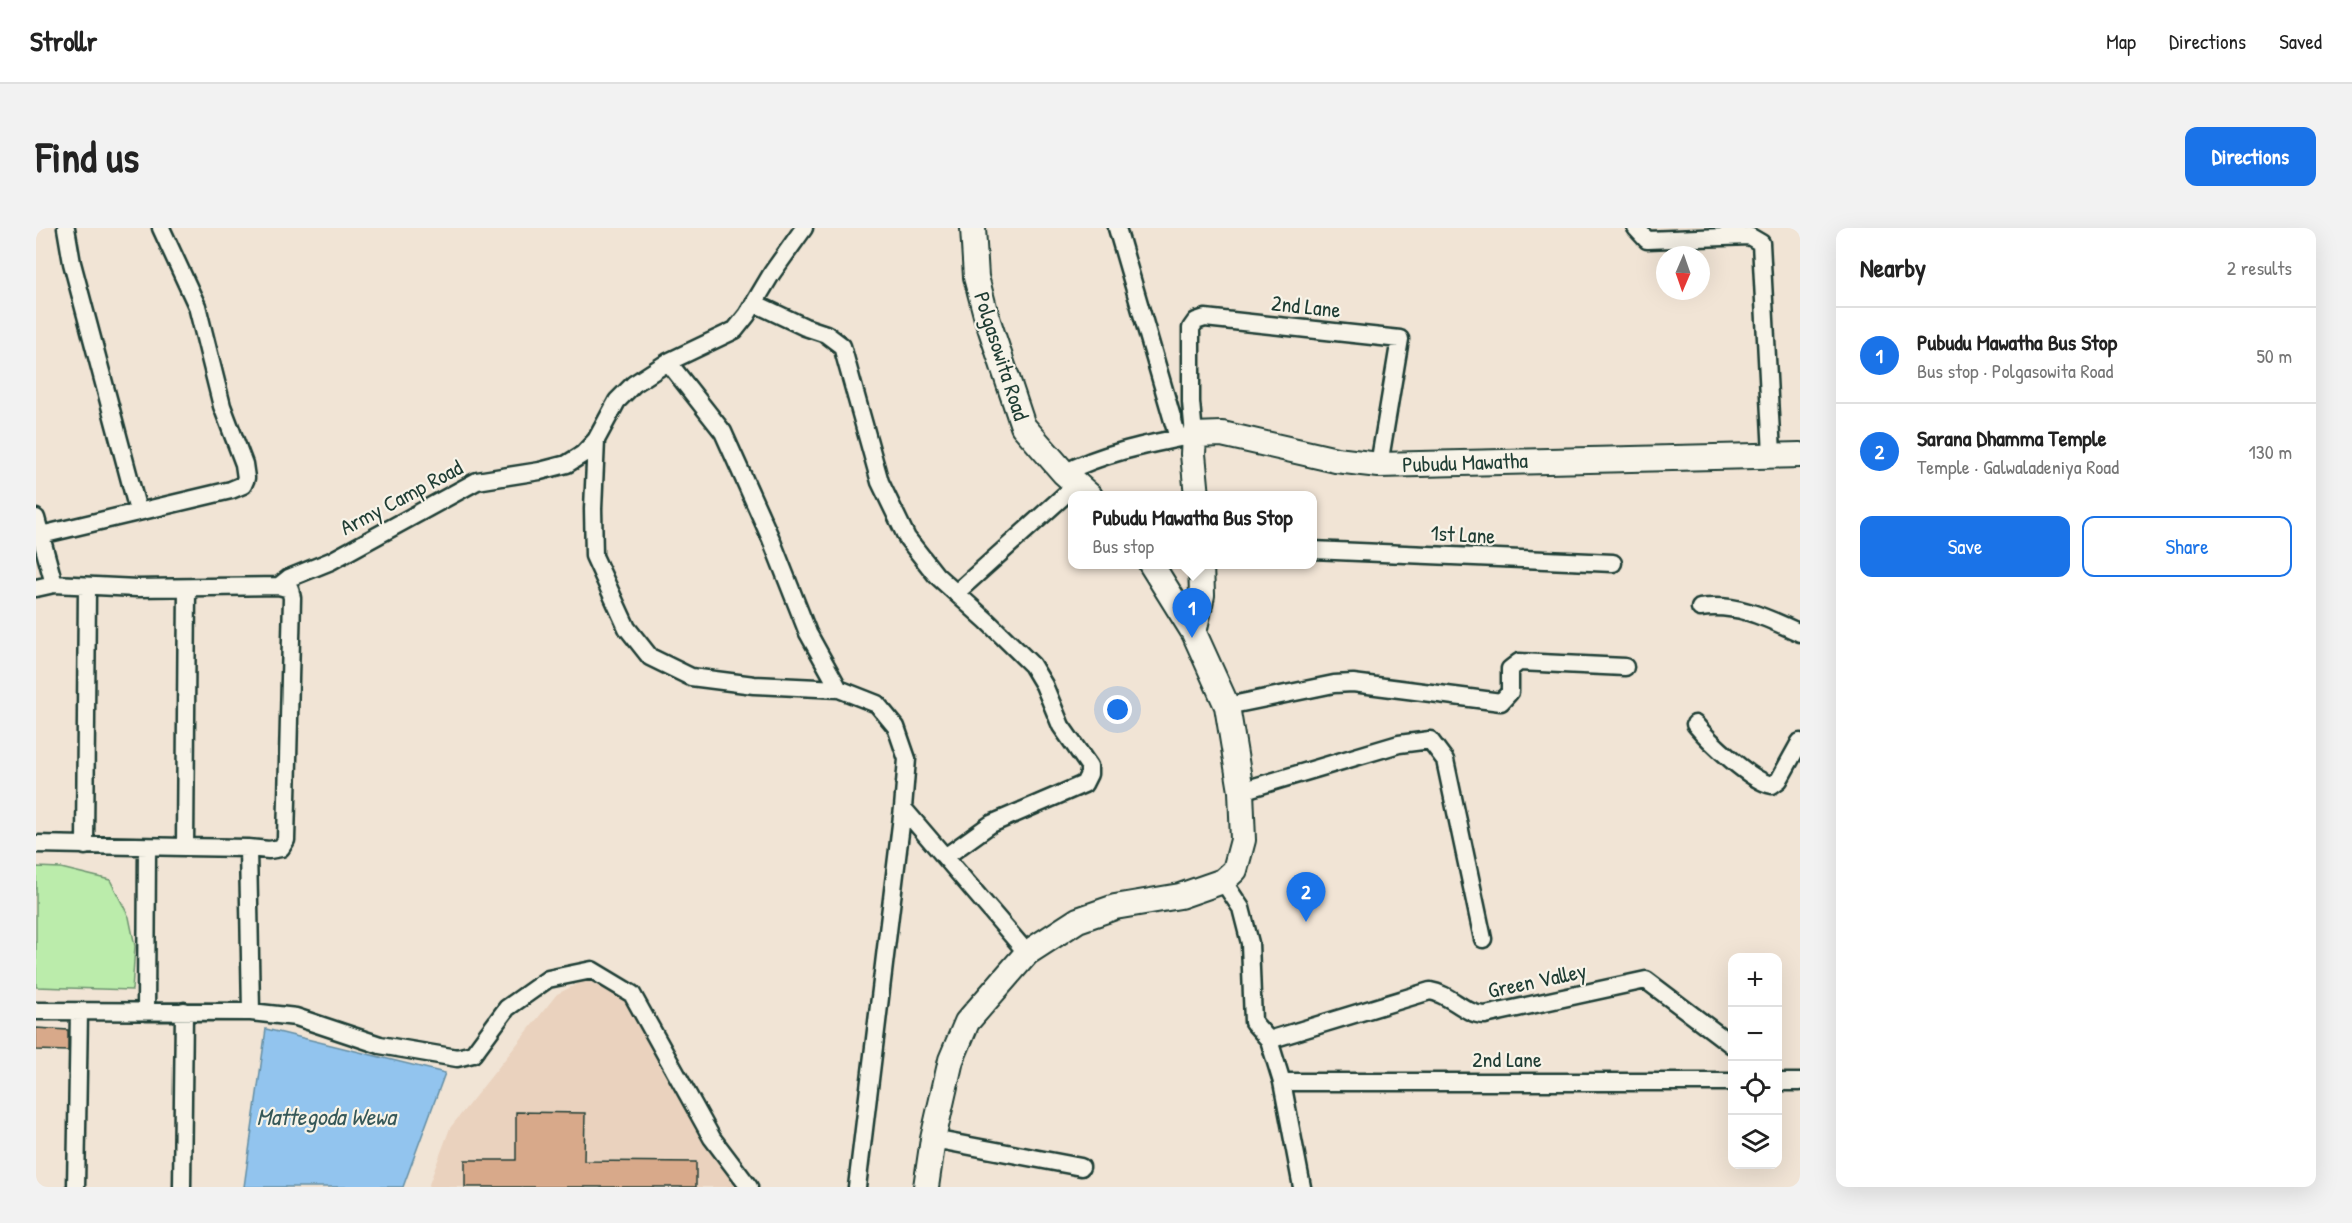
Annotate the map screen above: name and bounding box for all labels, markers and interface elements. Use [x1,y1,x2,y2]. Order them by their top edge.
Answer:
text: Strollr [30,22,97,60]
text: Map [2106,27,2136,56]
text: Directions [2169,27,2246,56]
text: Saved [2279,27,2322,56]
button: Directions [2185,127,2316,186]
text: Find us [36,128,139,185]
north arrow [1656,246,1710,300]
text: Nearby [1860,250,1926,285]
text: 2 results [2227,254,2292,281]
street label: 2nd Lane [1270,287,1342,325]
street label: Polgasowita Road [967,288,1037,425]
text: Pubudu Mawatha Bus Stop [1917,327,2117,357]
text: 1 [1876,342,1883,369]
text: 50 m [2256,342,2292,369]
text: Bus stop · Polgasowita Road [1917,357,2113,384]
text: Sarana Dhamma Temple [1917,423,2106,453]
text: 2 [1875,438,1884,465]
text: 130 m [2249,438,2292,465]
street label: Pubudu Mawatha [1402,445,1529,479]
street label: Army Camp Road [334,452,468,542]
text: Temple · Galwaladeniya Road [1917,453,2119,480]
popup [1068,491,1317,569]
text: Pubudu Mawatha Bus Stop [1092,502,1293,532]
button: Save [1860,516,2070,577]
button: Share [2082,516,2292,577]
street label: 1st Lane [1430,517,1496,551]
text: Bus stop [1092,532,1154,559]
pin: 1 [1172,588,1212,638]
your location [1103,695,1132,724]
pin: 2 [1286,872,1326,922]
map controls [1728,953,1782,1169]
button: + [1728,953,1782,1007]
street label: Green Valley [1485,955,1589,1005]
button: − [1728,1007,1782,1061]
street label: 2nd Lane [1472,1044,1542,1074]
button: locate [1728,1061,1782,1115]
water label: Mattegoda Wewa [256,1100,398,1133]
button: layers [1728,1115,1782,1169]

